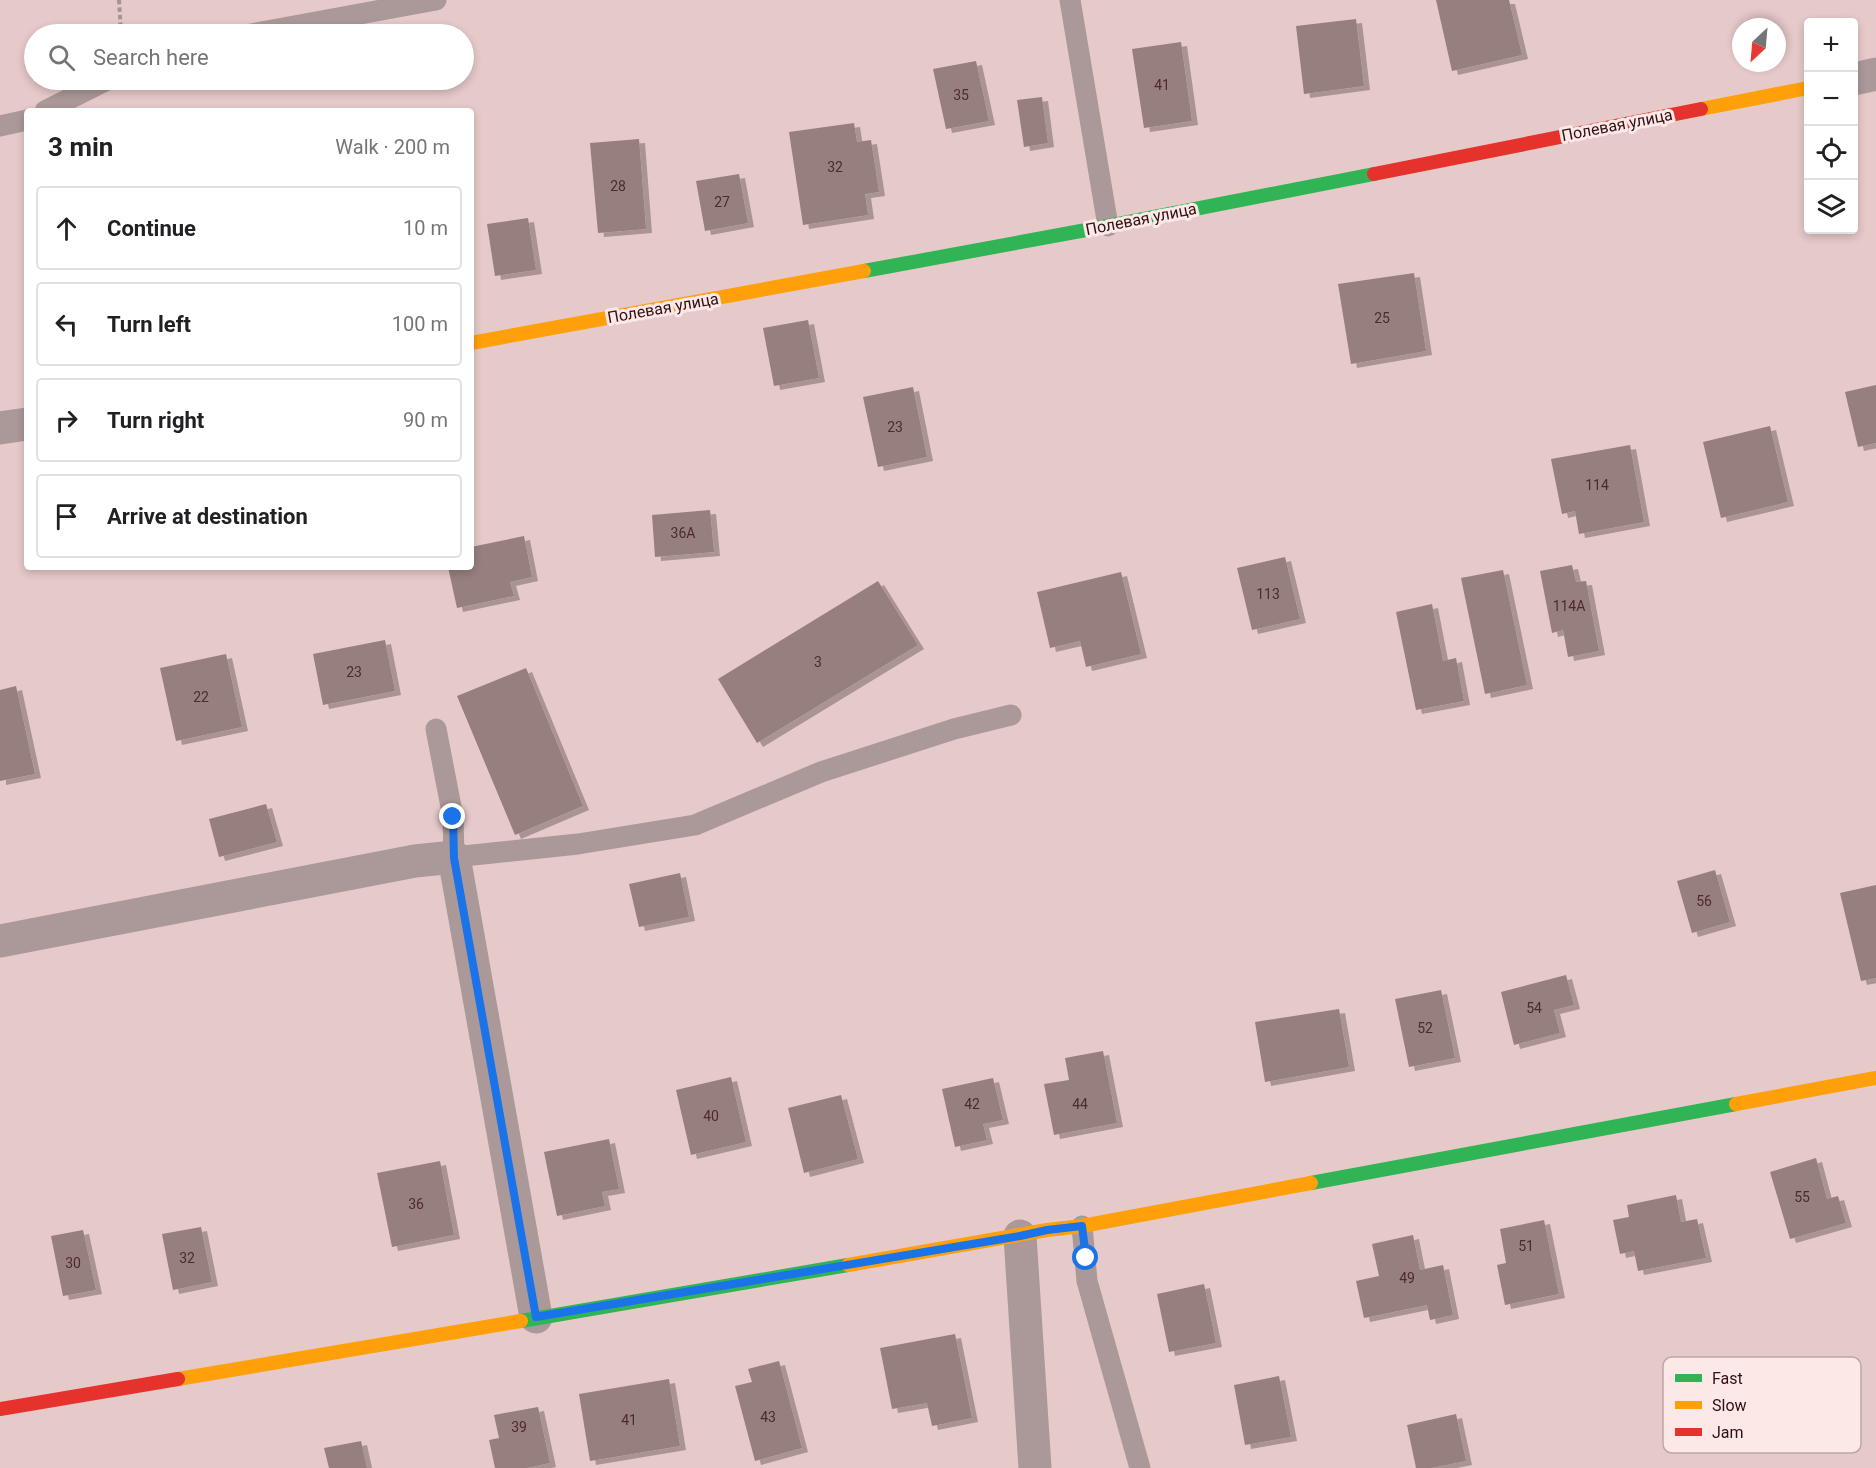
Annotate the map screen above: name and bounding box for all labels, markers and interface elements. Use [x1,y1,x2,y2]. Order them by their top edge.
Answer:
north arrow [1732,18,1786,72]
map controls [1804,18,1858,234]
button: + [1804,18,1858,72]
search box [24,24,474,90]
icon: search [45,41,78,74]
text: Search here [93,45,209,70]
button: − [1804,72,1858,126]
house number: 41 [1154,77,1170,93]
house number: 35 [953,87,969,103]
street label: Полевая улица [1560,105,1674,145]
button: locate [1804,126,1858,180]
text: 3 min [48,132,113,162]
text: Walk · 200 m [335,135,450,159]
house number: 32 [827,159,843,175]
house number: 28 [610,178,626,194]
button: layers [1804,180,1858,234]
house number: 27 [714,194,730,210]
street label: Полевая улица [1084,199,1198,239]
icon: ahead [50,212,83,245]
text: Continue [107,216,196,241]
text: 10 m [403,216,448,240]
street label: Полевая улица [606,289,720,327]
icon: left [50,308,83,341]
house number: 25 [1374,310,1390,326]
text: Turn left [107,312,191,337]
text: 100 m [392,312,448,336]
icon: right [50,404,83,437]
text: Turn right [107,408,204,433]
text: 90 m [403,408,448,432]
house number: 23 [887,419,903,435]
house number: 114 [1585,477,1609,493]
icon: arrive [50,500,83,533]
text: Arrive at destination [107,504,308,529]
house number: 36А [671,525,695,541]
house number: 113 [1256,586,1280,602]
house number: 114А [1553,598,1585,614]
house number: 3 [814,654,822,670]
house number: 23 [346,664,362,680]
house number: 22 [193,689,209,705]
route end [439,803,465,829]
house number: 56 [1696,893,1712,909]
house number: 54 [1526,1000,1542,1016]
house number: 52 [1417,1020,1433,1036]
house number: 42 [964,1096,980,1112]
house number: 44 [1072,1096,1088,1112]
house number: 40 [703,1108,719,1124]
house number: 55 [1794,1189,1810,1205]
house number: 36 [408,1196,424,1212]
house number: 51 [1518,1238,1534,1254]
route start [1072,1244,1098,1270]
house number: 32 [179,1250,195,1266]
house number: 30 [65,1255,81,1271]
house number: 49 [1399,1270,1415,1286]
legend [1663,1357,1861,1453]
text: Fast [1712,1369,1743,1388]
text: Slow [1712,1396,1747,1415]
house number: 43 [760,1409,776,1425]
house number: 41 [621,1412,637,1428]
house number: 39 [511,1419,527,1435]
text: Jam [1712,1423,1744,1442]

